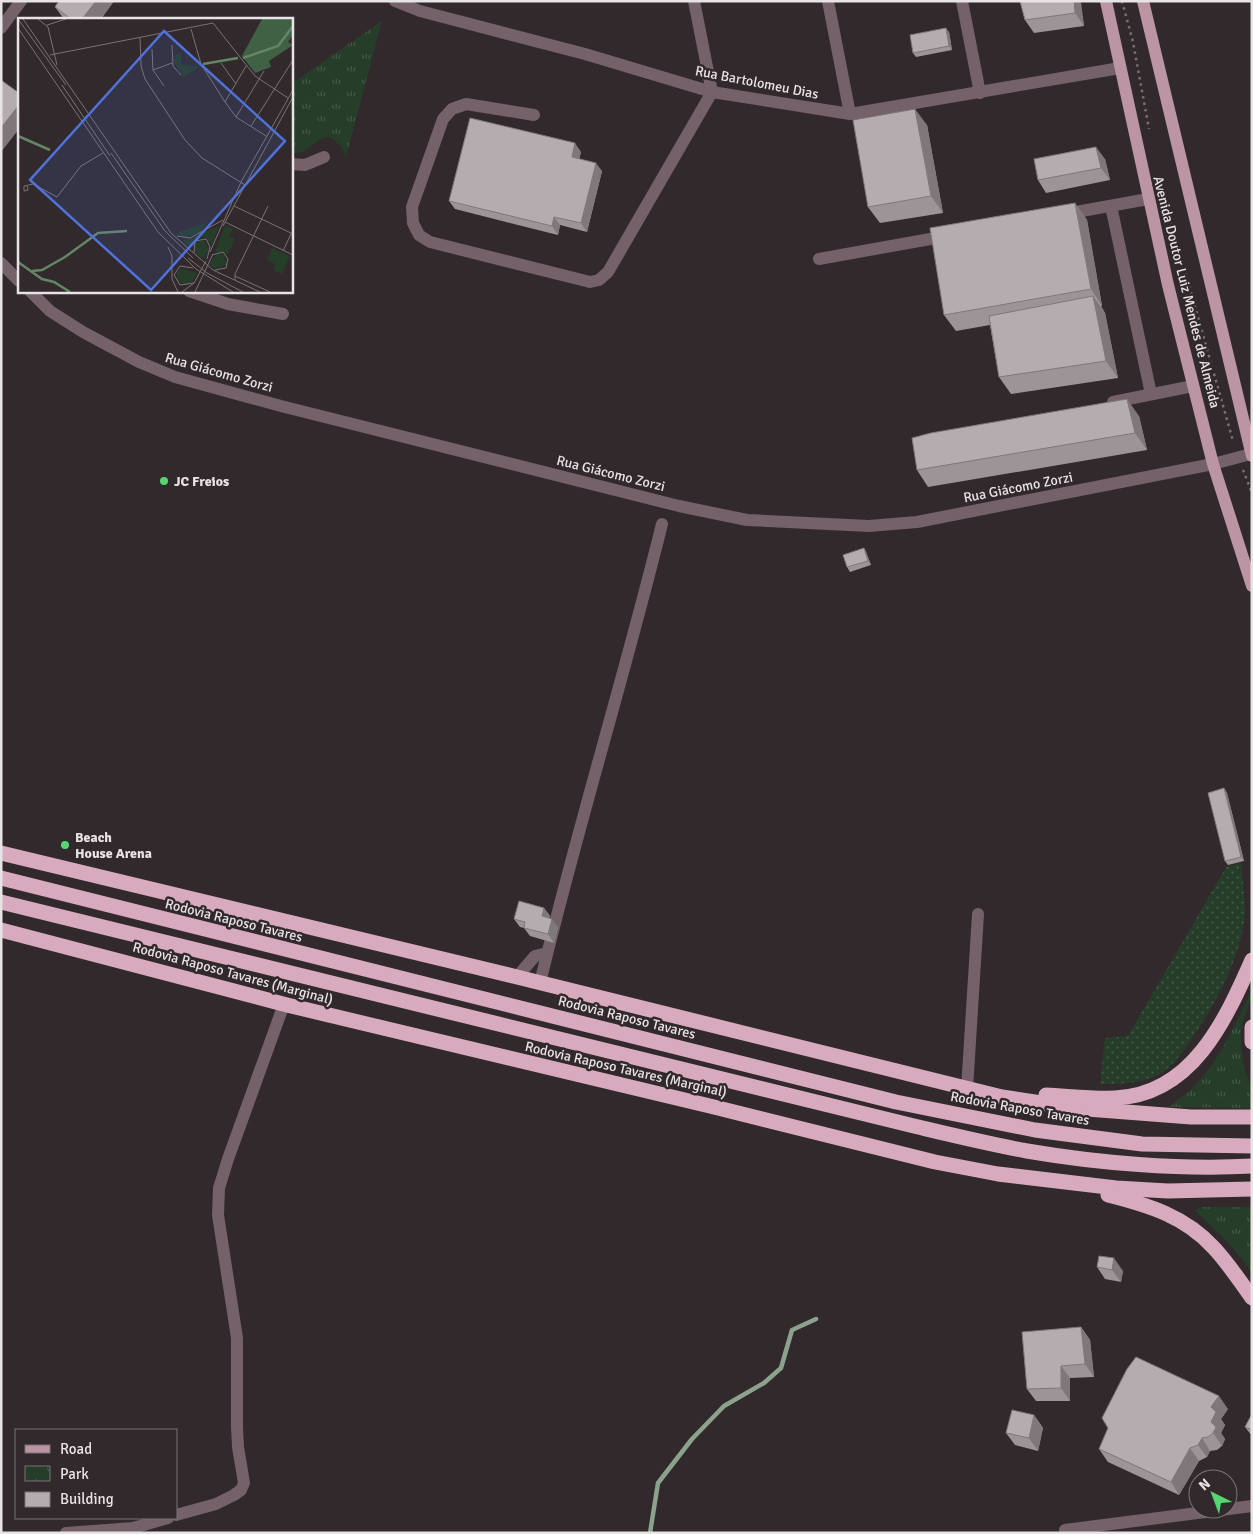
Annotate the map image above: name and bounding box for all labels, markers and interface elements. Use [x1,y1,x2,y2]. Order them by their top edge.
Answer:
inset map [18,18,292,292]
street label: Rua Bartolomeu Dias [694,62,820,103]
street label: Avenida Doutor Luiz Mendes de Almeida [1149,174,1224,410]
street label: Rua Giácomo Zorzi [163,349,275,396]
street label: Rua Giácomo Zorzi [555,452,667,495]
street label: Rua Giácomo Zorzi [962,469,1074,506]
place label: JC Freios [174,473,229,490]
marker: JC Freios [158,475,170,487]
place label: Beach House Arena [75,829,152,862]
marker: Beach House Arena [59,839,71,851]
street label: Rodovia Raposo Tavares [163,895,304,946]
street label: Rodovia Raposo Tavares (Marginal) [131,939,335,1008]
street label: Rodovia Raposo Tavares [556,992,697,1043]
street label: Rodovia Raposo Tavares (Marginal) [523,1038,729,1101]
street label: Rodovia Raposo Tavares [949,1088,1091,1129]
legend [15,1429,178,1519]
text: Road [60,1440,92,1458]
text: Park [60,1465,89,1483]
north arrow [1188,1469,1238,1519]
text: N [1195,1475,1214,1494]
text: Building [60,1490,114,1508]

